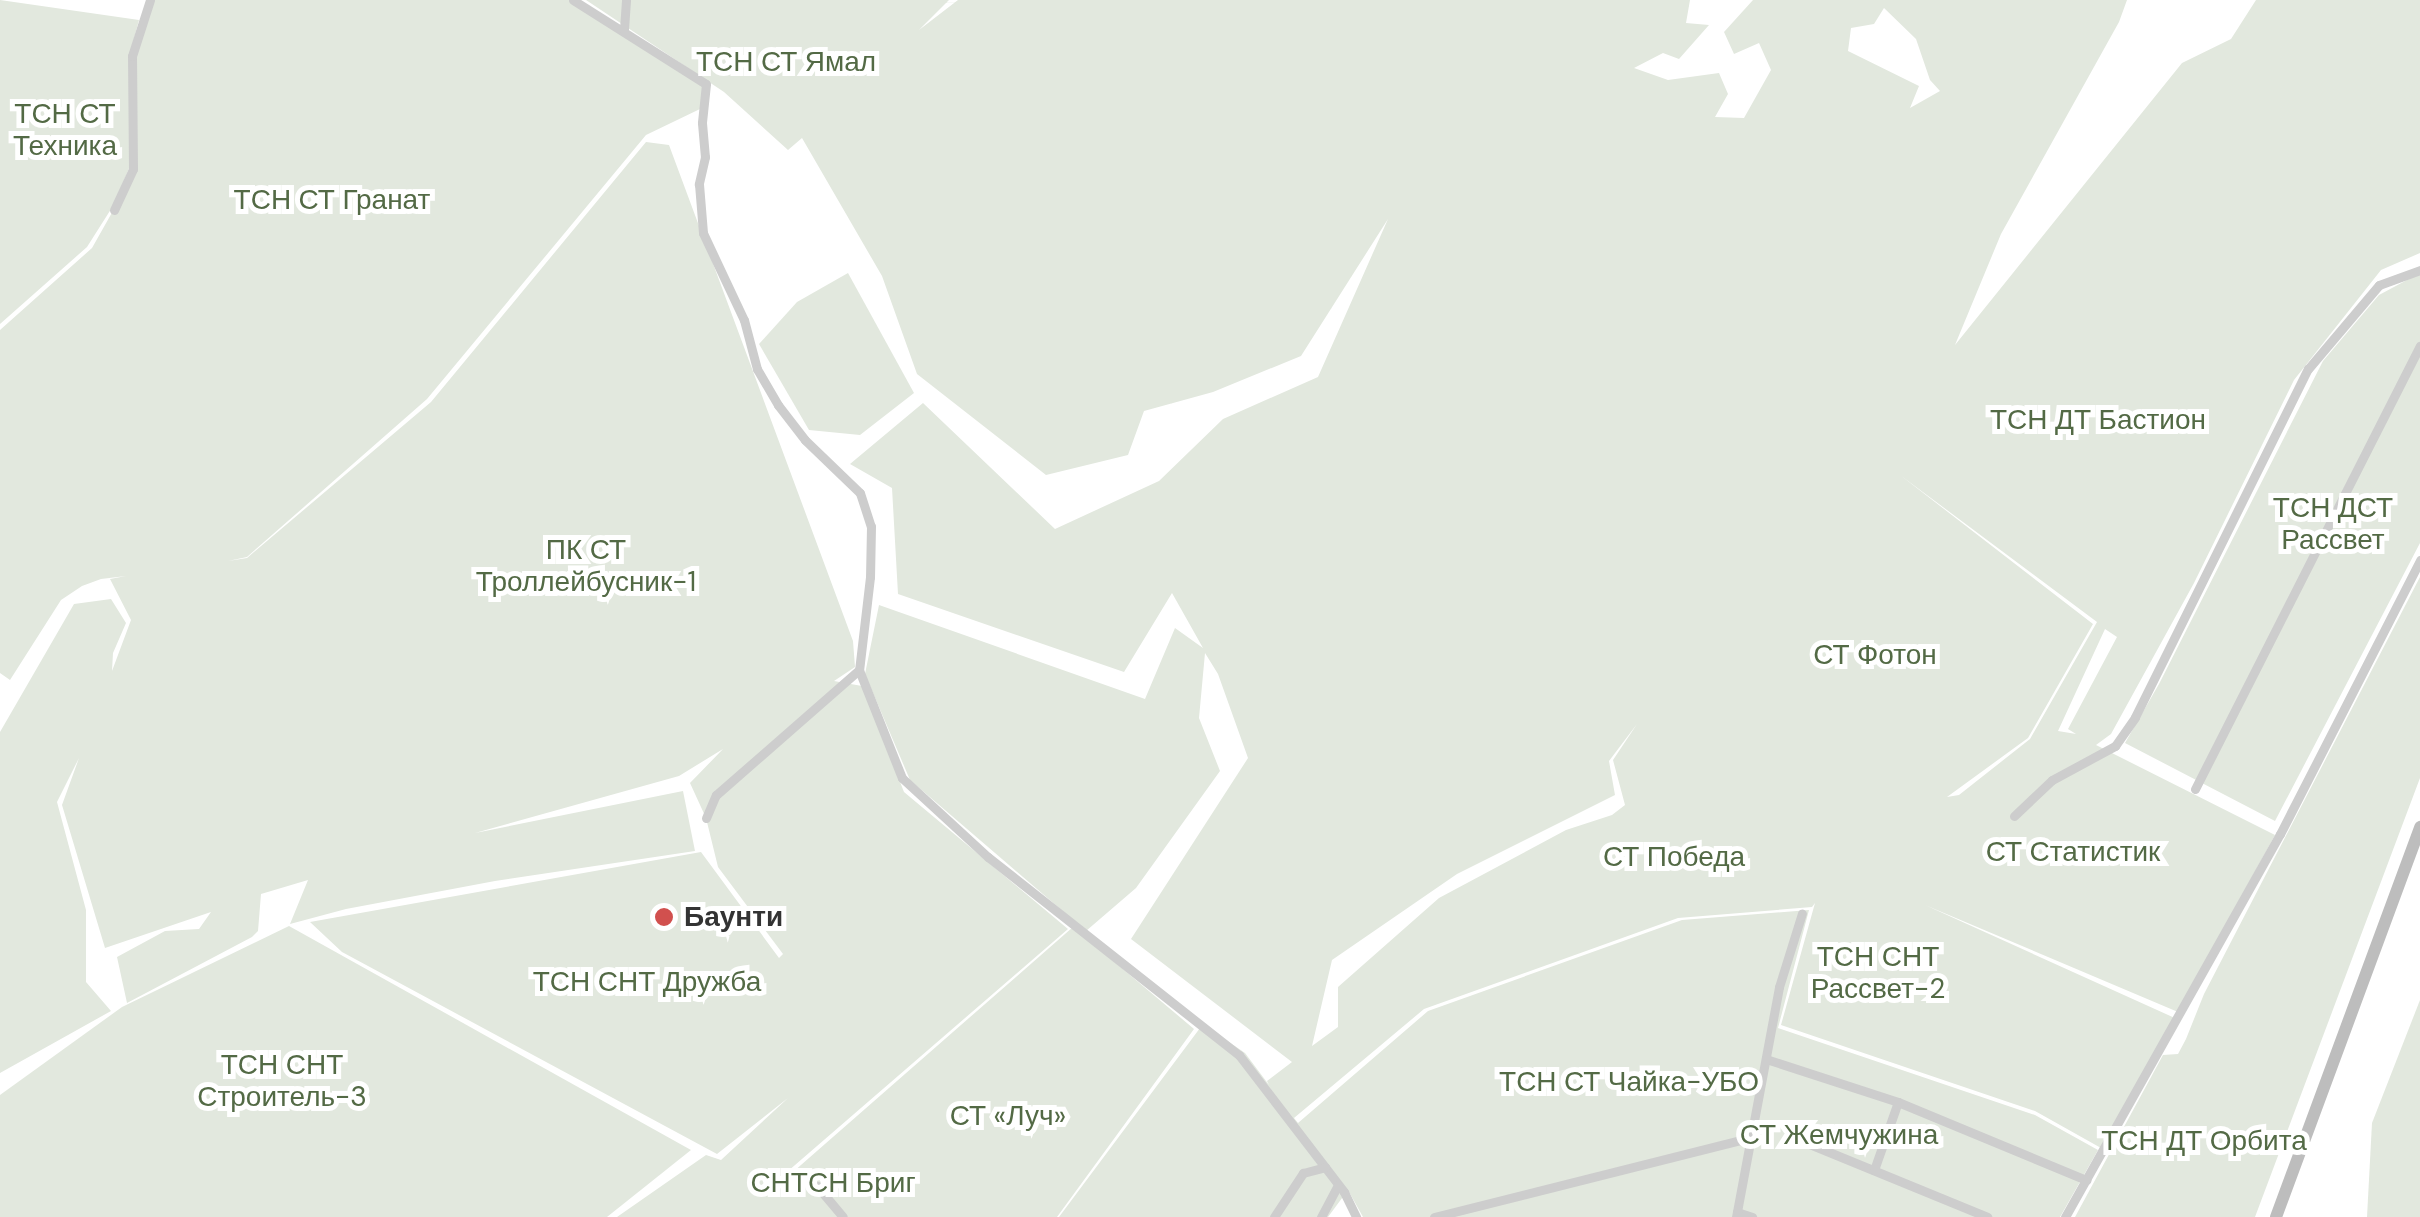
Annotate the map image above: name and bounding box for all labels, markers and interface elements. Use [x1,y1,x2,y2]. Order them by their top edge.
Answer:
park label: ТСН СТ Ямал [696,45,876,79]
park label: ТСН СТ Техника [13,97,117,163]
park label: ТСН СТ Гранат [234,183,430,217]
park label: ТСН ДТ Бастион [1990,403,2206,437]
park label: ТСН ДСТ Рассвет [2273,491,2393,557]
park label: ПК СТ Троллейбусник-1 [476,533,696,599]
park label: СТ Фотон [1813,638,1937,672]
park label: СТ Статистик [1986,835,2160,869]
park label: СТ Победа [1603,840,1745,874]
place label: Баунти [684,900,783,934]
marker: Баунти [653,906,675,928]
park label: ТСН СНТ Рассвет-2 [1811,940,1945,1006]
park label: ТСН СНТ Дружба [533,965,761,999]
park label: ТСН СНТ Строитель-3 [197,1048,367,1114]
park label: ТСН СТ Чайка-УБО [1499,1065,1759,1099]
park label: СТ «Луч» [950,1099,1066,1133]
park label: СТ Жемчужина [1740,1118,1938,1152]
park label: ТСН ДТ Орбита [2101,1124,2307,1158]
park label: СНТСН Бриг [750,1166,916,1200]

